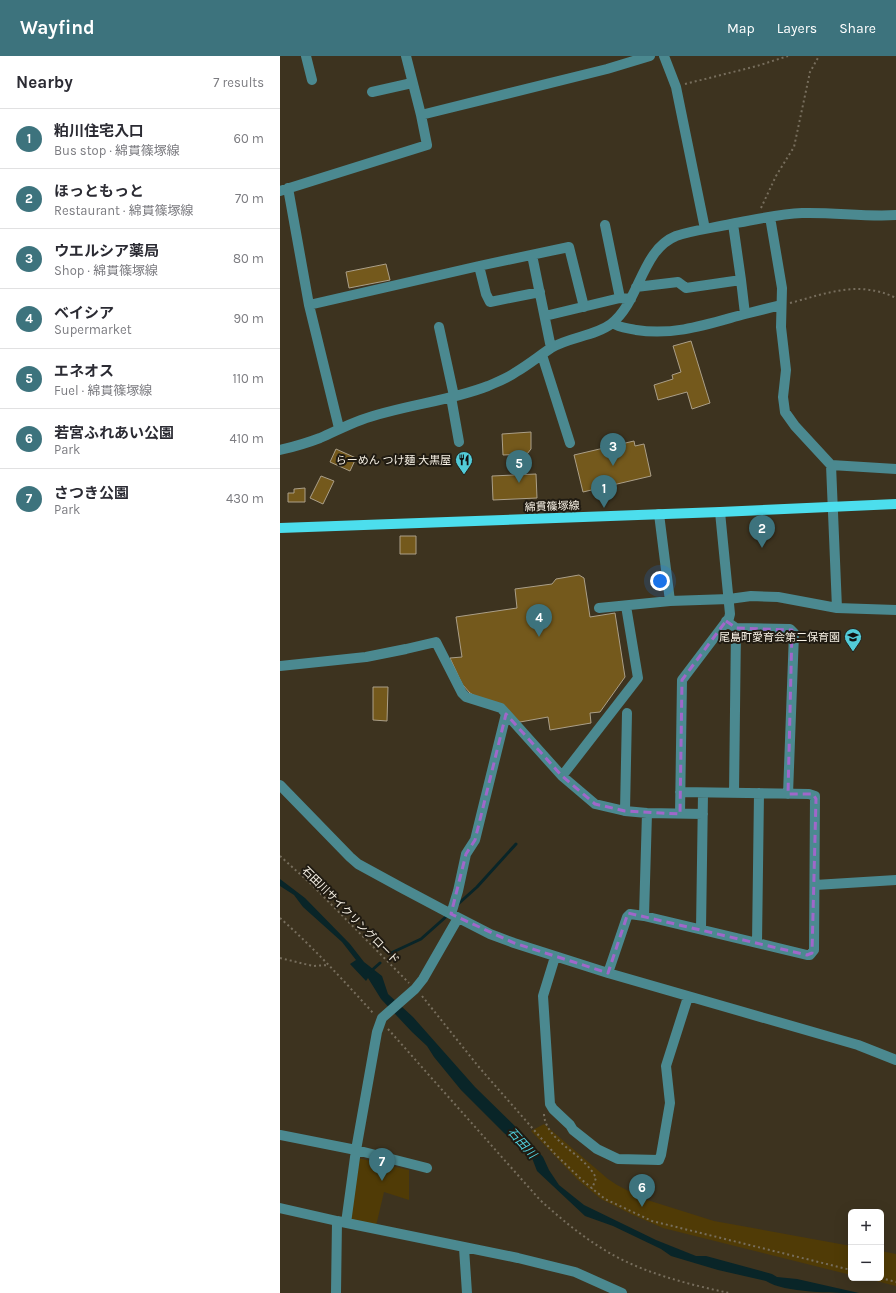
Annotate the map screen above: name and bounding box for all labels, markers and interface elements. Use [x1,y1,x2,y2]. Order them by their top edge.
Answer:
text: Wayfind [20,17,95,39]
text: Map [727,20,755,37]
text: Layers [777,20,817,37]
text: Share [839,20,876,37]
text: Nearby [16,72,73,92]
text: 7 results [213,75,264,90]
text: 粕川住宅入口 [54,122,144,140]
text: 1 [27,131,31,146]
text: 60 m [234,131,264,146]
text: Bus stop · 綿貫篠塚線 [54,143,180,158]
text: ほっともっと [54,182,144,200]
text: 2 [25,191,33,206]
text: 70 m [235,191,264,206]
text: Restaurant · 綿貫篠塚線 [54,203,193,218]
text: ウエルシア薬局 [54,242,159,260]
text: 3 [25,251,33,266]
text: 80 m [233,251,264,266]
text: Shop · 綿貫篠塚線 [54,263,158,278]
text: ベイシア [54,304,114,322]
text: 4 [25,311,33,326]
text: 90 m [233,311,264,326]
text: Supermarket [54,322,132,337]
text: エネオス [54,362,114,380]
text: 5 [25,371,33,386]
text: 110 m [232,371,264,386]
text: Fuel · 綿貫篠塚線 [54,383,152,398]
text: 若宮ふれあい公園 [54,424,174,442]
text: 6 [25,431,33,446]
text: 410 m [229,431,264,446]
pin: 3 [600,433,626,466]
text: Park [54,442,80,457]
restaurant icon: らーめん つけ麺 大黒屋 [454,450,474,475]
pin: 5 [506,450,532,483]
place label: らーめん つけ麺 大黒屋 [336,454,451,467]
pin: 1 [591,475,617,508]
text: さつき公園 [54,484,129,502]
text: 7 [26,491,32,506]
text: 430 m [226,491,264,506]
street label: 綿貫篠塚線 [524,499,580,514]
text: Park [54,502,80,517]
pin: 2 [749,515,775,548]
your location [650,571,670,591]
pin: 4 [526,604,552,637]
school or university icon: 尾島町愛育会第二保育園 [843,627,863,652]
place label: 尾島町愛育会第二保育園 [719,631,840,644]
street label: 石田川サイクリングロード [299,864,402,967]
water label: 石田川 [505,1125,541,1163]
pin: 7 [369,1148,395,1181]
pin: 6 [629,1174,655,1207]
map controls [848,1209,884,1281]
button: + [848,1209,884,1245]
button: − [848,1245,884,1281]

